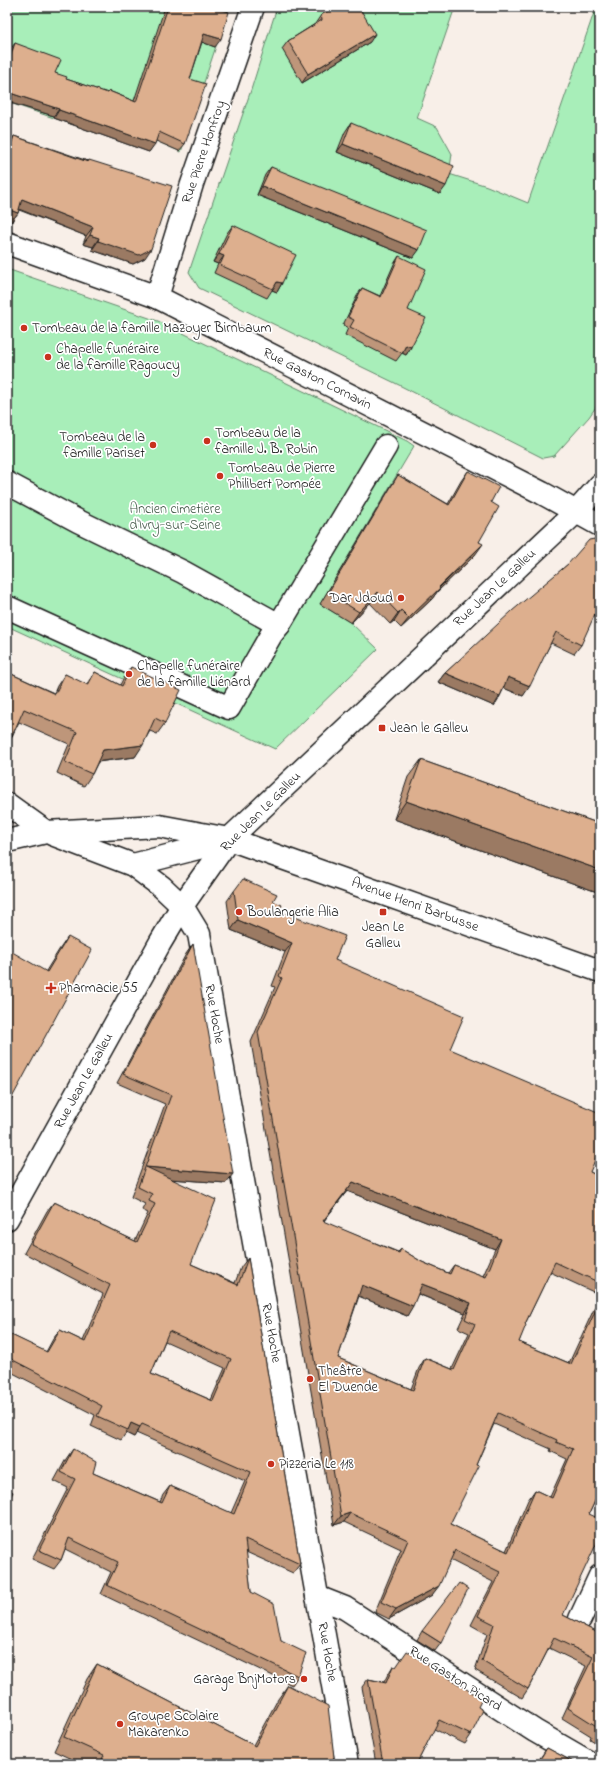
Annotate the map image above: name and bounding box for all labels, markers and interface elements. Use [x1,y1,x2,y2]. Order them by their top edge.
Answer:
street label: Rue Pierre Honfroy [177,97,232,207]
place label: Tombeau de la famille Mazoyer Birnbaum [32,318,271,340]
marker: Tombeau de la famille Mazoyer Birnbaum [19,323,29,333]
place label: Chapelle funéraire de la famille Ragoucy [56,339,180,377]
street label: Rue Gaston Cornavin [259,342,375,416]
marker: Chapelle funéraire de la famille Ragoucy [43,352,53,362]
place label: Tombeau de la famille J. B. Robin [215,423,317,460]
place label: Tombeau de la famille Pariset [59,427,145,464]
marker: Tombeau de la famille J. B. Robin [202,436,212,446]
marker: Tombeau de la famille Pariset [148,440,158,450]
place label: Tombeau de Pierre Philibert Pompée [228,458,336,495]
marker: Tombeau de Pierre Philibert Pompée [215,471,225,481]
park label: Ancien cimetière d'Ivry-sur-Seine [129,499,221,537]
street label: Rue Jean Le Galleu [449,544,541,632]
place label: Dar Jdoud [329,588,393,609]
marker: Dar Jdoud [396,593,406,603]
place label: Chapelle funéraire de la famille Liénard [137,656,251,693]
marker: Chapelle funéraire de la famille Liénard [124,669,134,679]
place label: Jean le Galleu [390,718,469,739]
marker: Jean le Galleu [377,723,387,733]
street label: Rue Jean Le Galleu [216,767,306,857]
street label: Avenue Henri Barbusse [348,872,482,938]
place label: Boulangerie Alia [246,902,339,924]
marker: Boulangerie Alia [234,907,244,917]
marker: Jean Le Galleu [378,907,388,917]
place label: Jean Le Galleu [362,917,405,954]
place label: Pharmacie 55 [59,978,138,999]
marker: Pharmacie 55 [46,983,56,993]
street label: Rue Hoche [198,983,230,1046]
street label: Rue Jean Le Galleu [49,1029,119,1133]
street label: Rue Hoche [255,1302,287,1365]
place label: Theâtre El Duende [318,1361,379,1398]
marker: Theâtre El Duende [305,1374,315,1384]
place label: Pizzeria Le 118 [279,1454,354,1475]
marker: Pizzeria Le 118 [266,1459,276,1469]
street label: Rue Hoche [311,1621,343,1684]
street label: Rue Gaston Picard [404,1641,506,1717]
place label: Garage BnjMotors [193,1669,296,1691]
marker: Garage BnjMotors [299,1674,309,1684]
place label: Groupe Scolaire Makarenko [128,1706,220,1743]
marker: Groupe Scolaire Makarenko [115,1719,125,1729]

